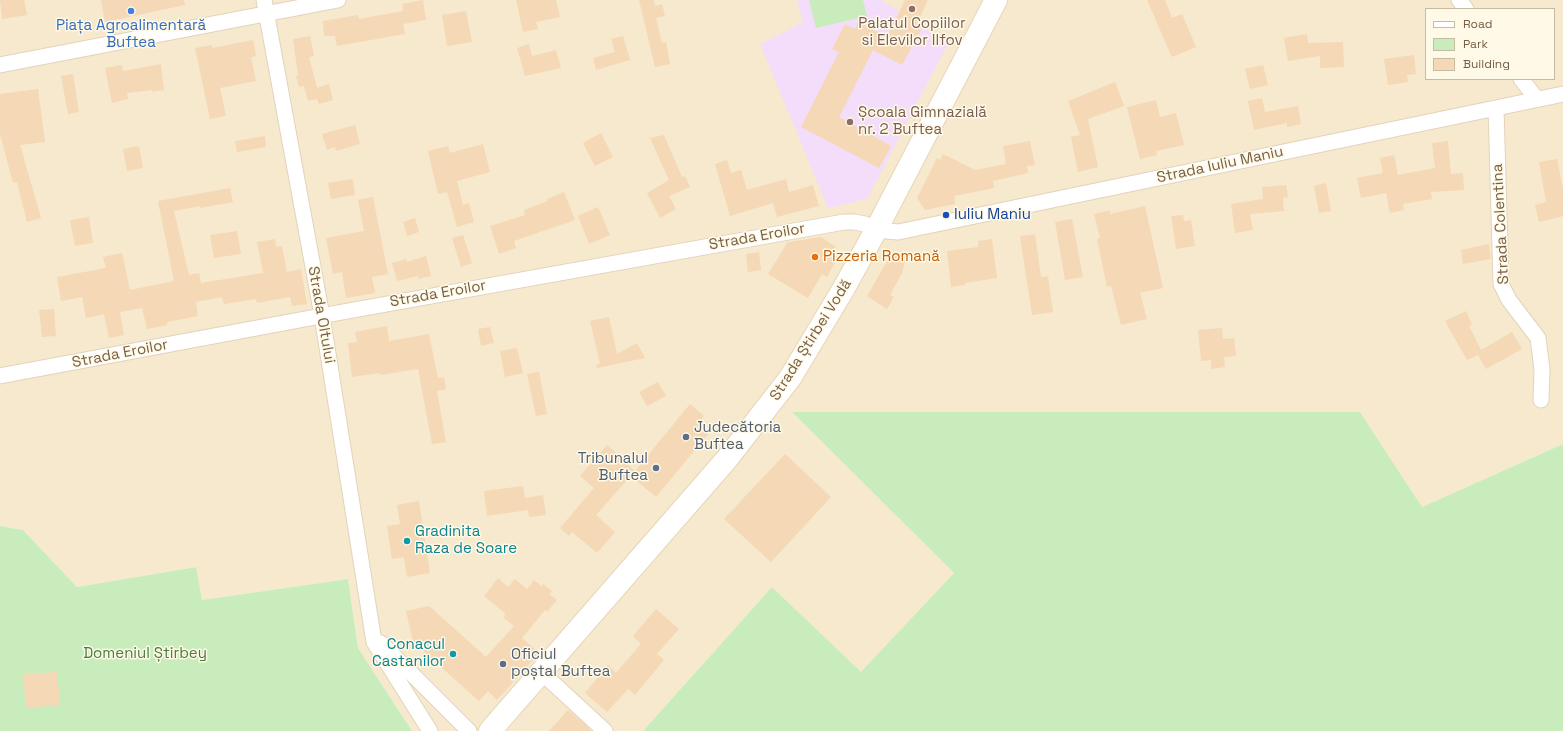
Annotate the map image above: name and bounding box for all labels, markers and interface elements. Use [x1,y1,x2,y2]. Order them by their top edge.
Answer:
marker: Palatul Copiilor si Elevilor Ilfov [907,4,917,14]
marker: Piața Agroalimentară Buftea [126,6,136,16]
legend [1425,8,1555,80]
place label: Palatul Copiilor si Elevilor Ilfov [858,15,966,50]
text: Road [1463,16,1492,32]
place label: Piața Agroalimentară Buftea [56,17,206,52]
text: Park [1463,36,1488,52]
text: Building [1463,56,1510,72]
place label: Școala Gimnazială nr. 2 Buftea [858,104,987,139]
marker: Școala Gimnazială nr. 2 Buftea [845,117,855,127]
street label: Strada Iuliu Maniu [1155,143,1285,187]
street label: Strada Colentina [1489,163,1513,285]
place label: Iuliu Maniu [954,206,1031,224]
marker: Iuliu Maniu [941,210,951,220]
street label: Strada Eroilor [707,220,807,254]
place label: Pizzeria Romană [823,248,940,266]
marker: Pizzeria Romană [810,252,820,262]
street label: Strada Oltului [304,265,338,365]
street label: Strada Știrbei Vodă [766,276,856,404]
street label: Strada Eroilor [388,277,488,311]
street label: Strada Eroilor [70,336,170,372]
place label: Judecătoria Buftea [694,419,781,454]
marker: Judecătoria Buftea [681,432,691,442]
place label: Tribunalul Buftea [578,450,648,485]
marker: Tribunalul Buftea [651,463,661,473]
place label: Gradinita Raza de Soare [415,523,517,558]
marker: Gradinita Raza de Soare [402,536,412,546]
place label: Conacul Castanilor [372,636,445,671]
park label: Domeniul Știrbey [83,645,207,663]
place label: Oficiul poștal Buftea [511,646,610,681]
marker: Conacul Castanilor [448,649,458,659]
marker: Oficiul poștal Buftea [498,659,508,669]

